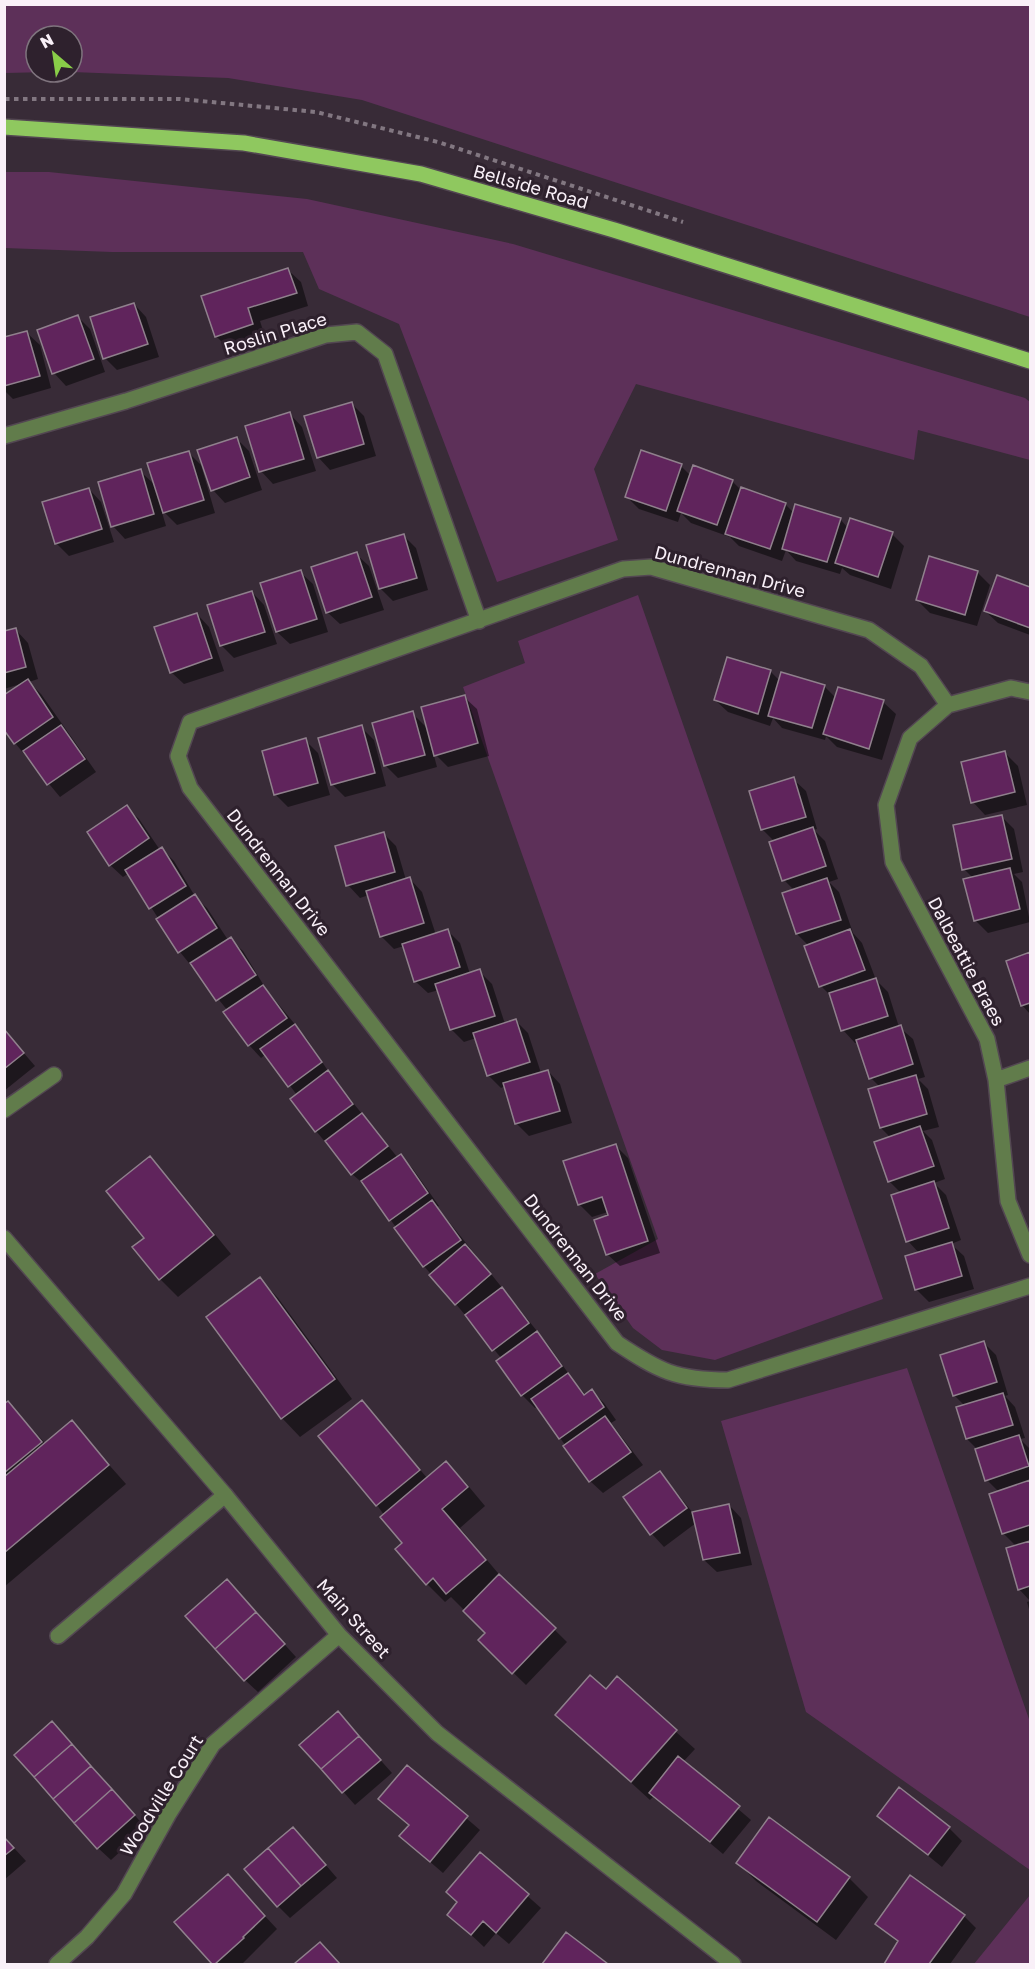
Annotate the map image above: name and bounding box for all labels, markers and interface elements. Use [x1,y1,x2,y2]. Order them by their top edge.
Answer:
north arrow [24,24,84,84]
text: N [37,29,57,53]
street label: Bellside Road [471,159,591,213]
street label: Roslin Place [221,307,329,359]
street label: Dundrennan Drive [652,540,808,602]
street label: Dundrennan Drive [222,804,336,940]
street label: Dalbeattie Braes [924,893,1010,1029]
street label: Dundrennan Drive [519,1189,633,1325]
street label: Main Street [313,1574,395,1662]
street label: Woodville Court [115,1730,207,1860]

